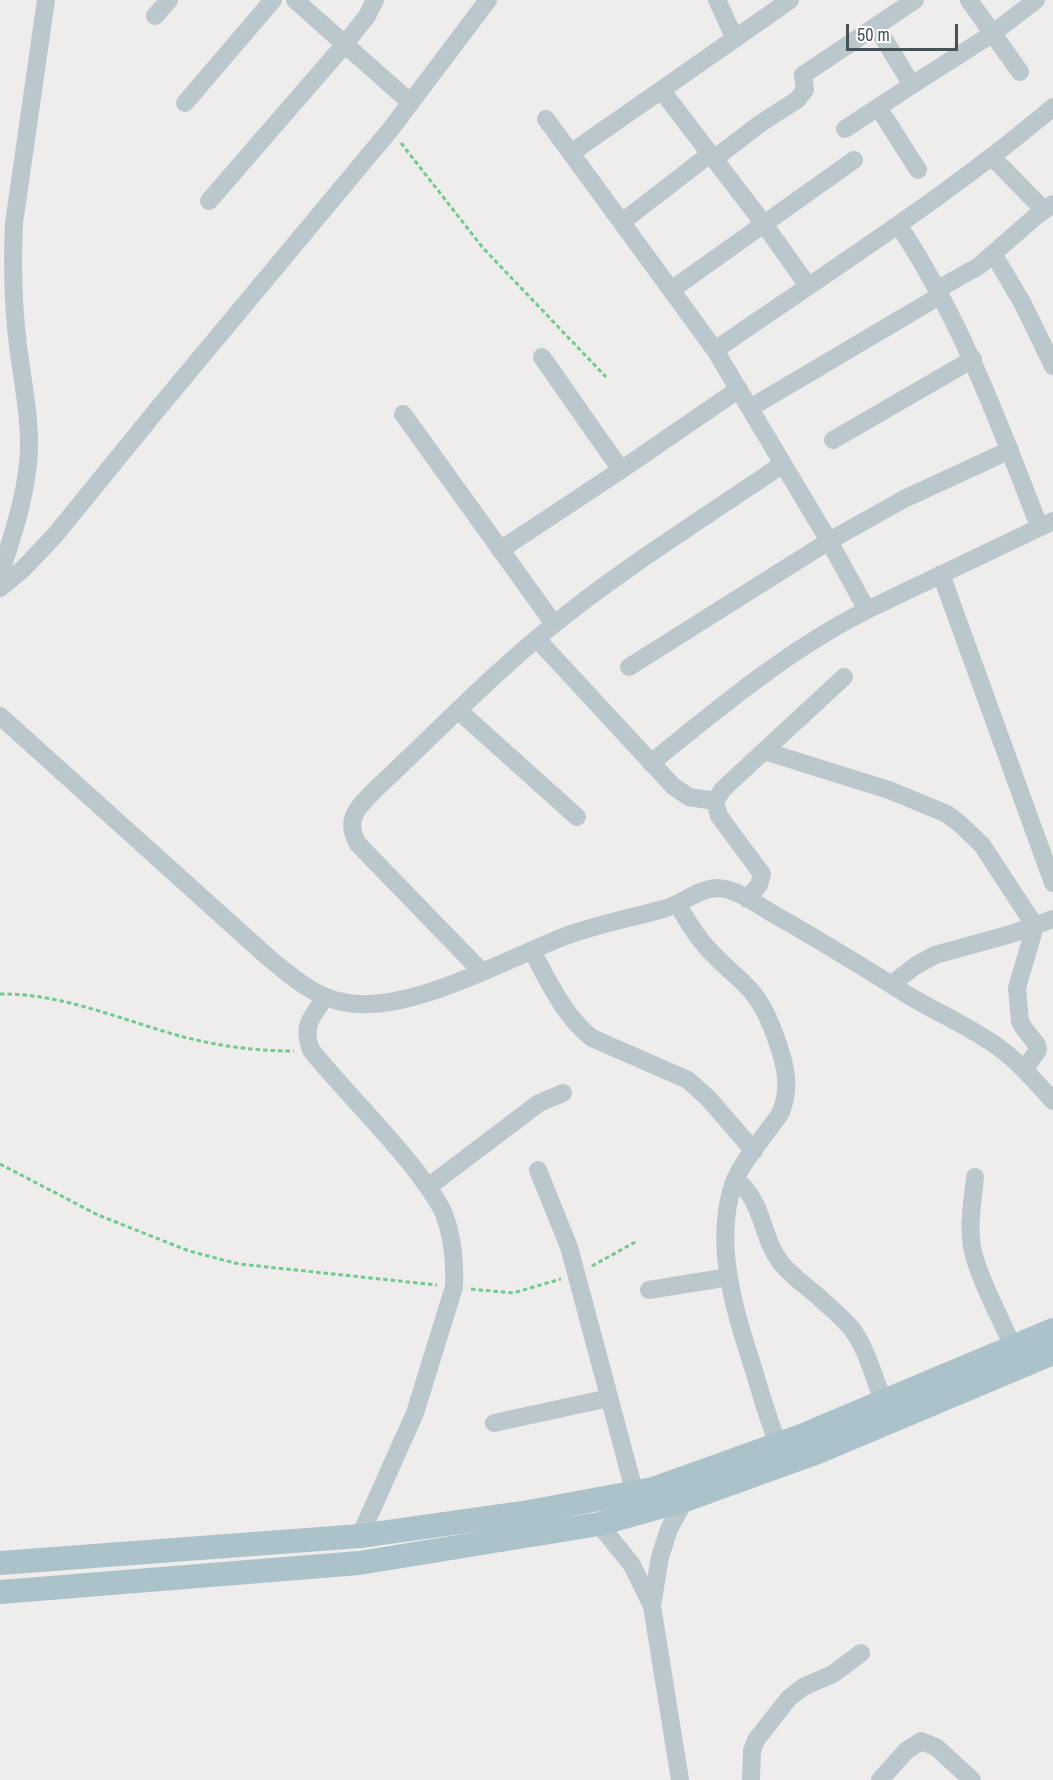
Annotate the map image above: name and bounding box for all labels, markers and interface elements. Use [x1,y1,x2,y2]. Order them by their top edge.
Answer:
scale bar [849,12,962,50]
text: 50 m [857,22,890,47]

